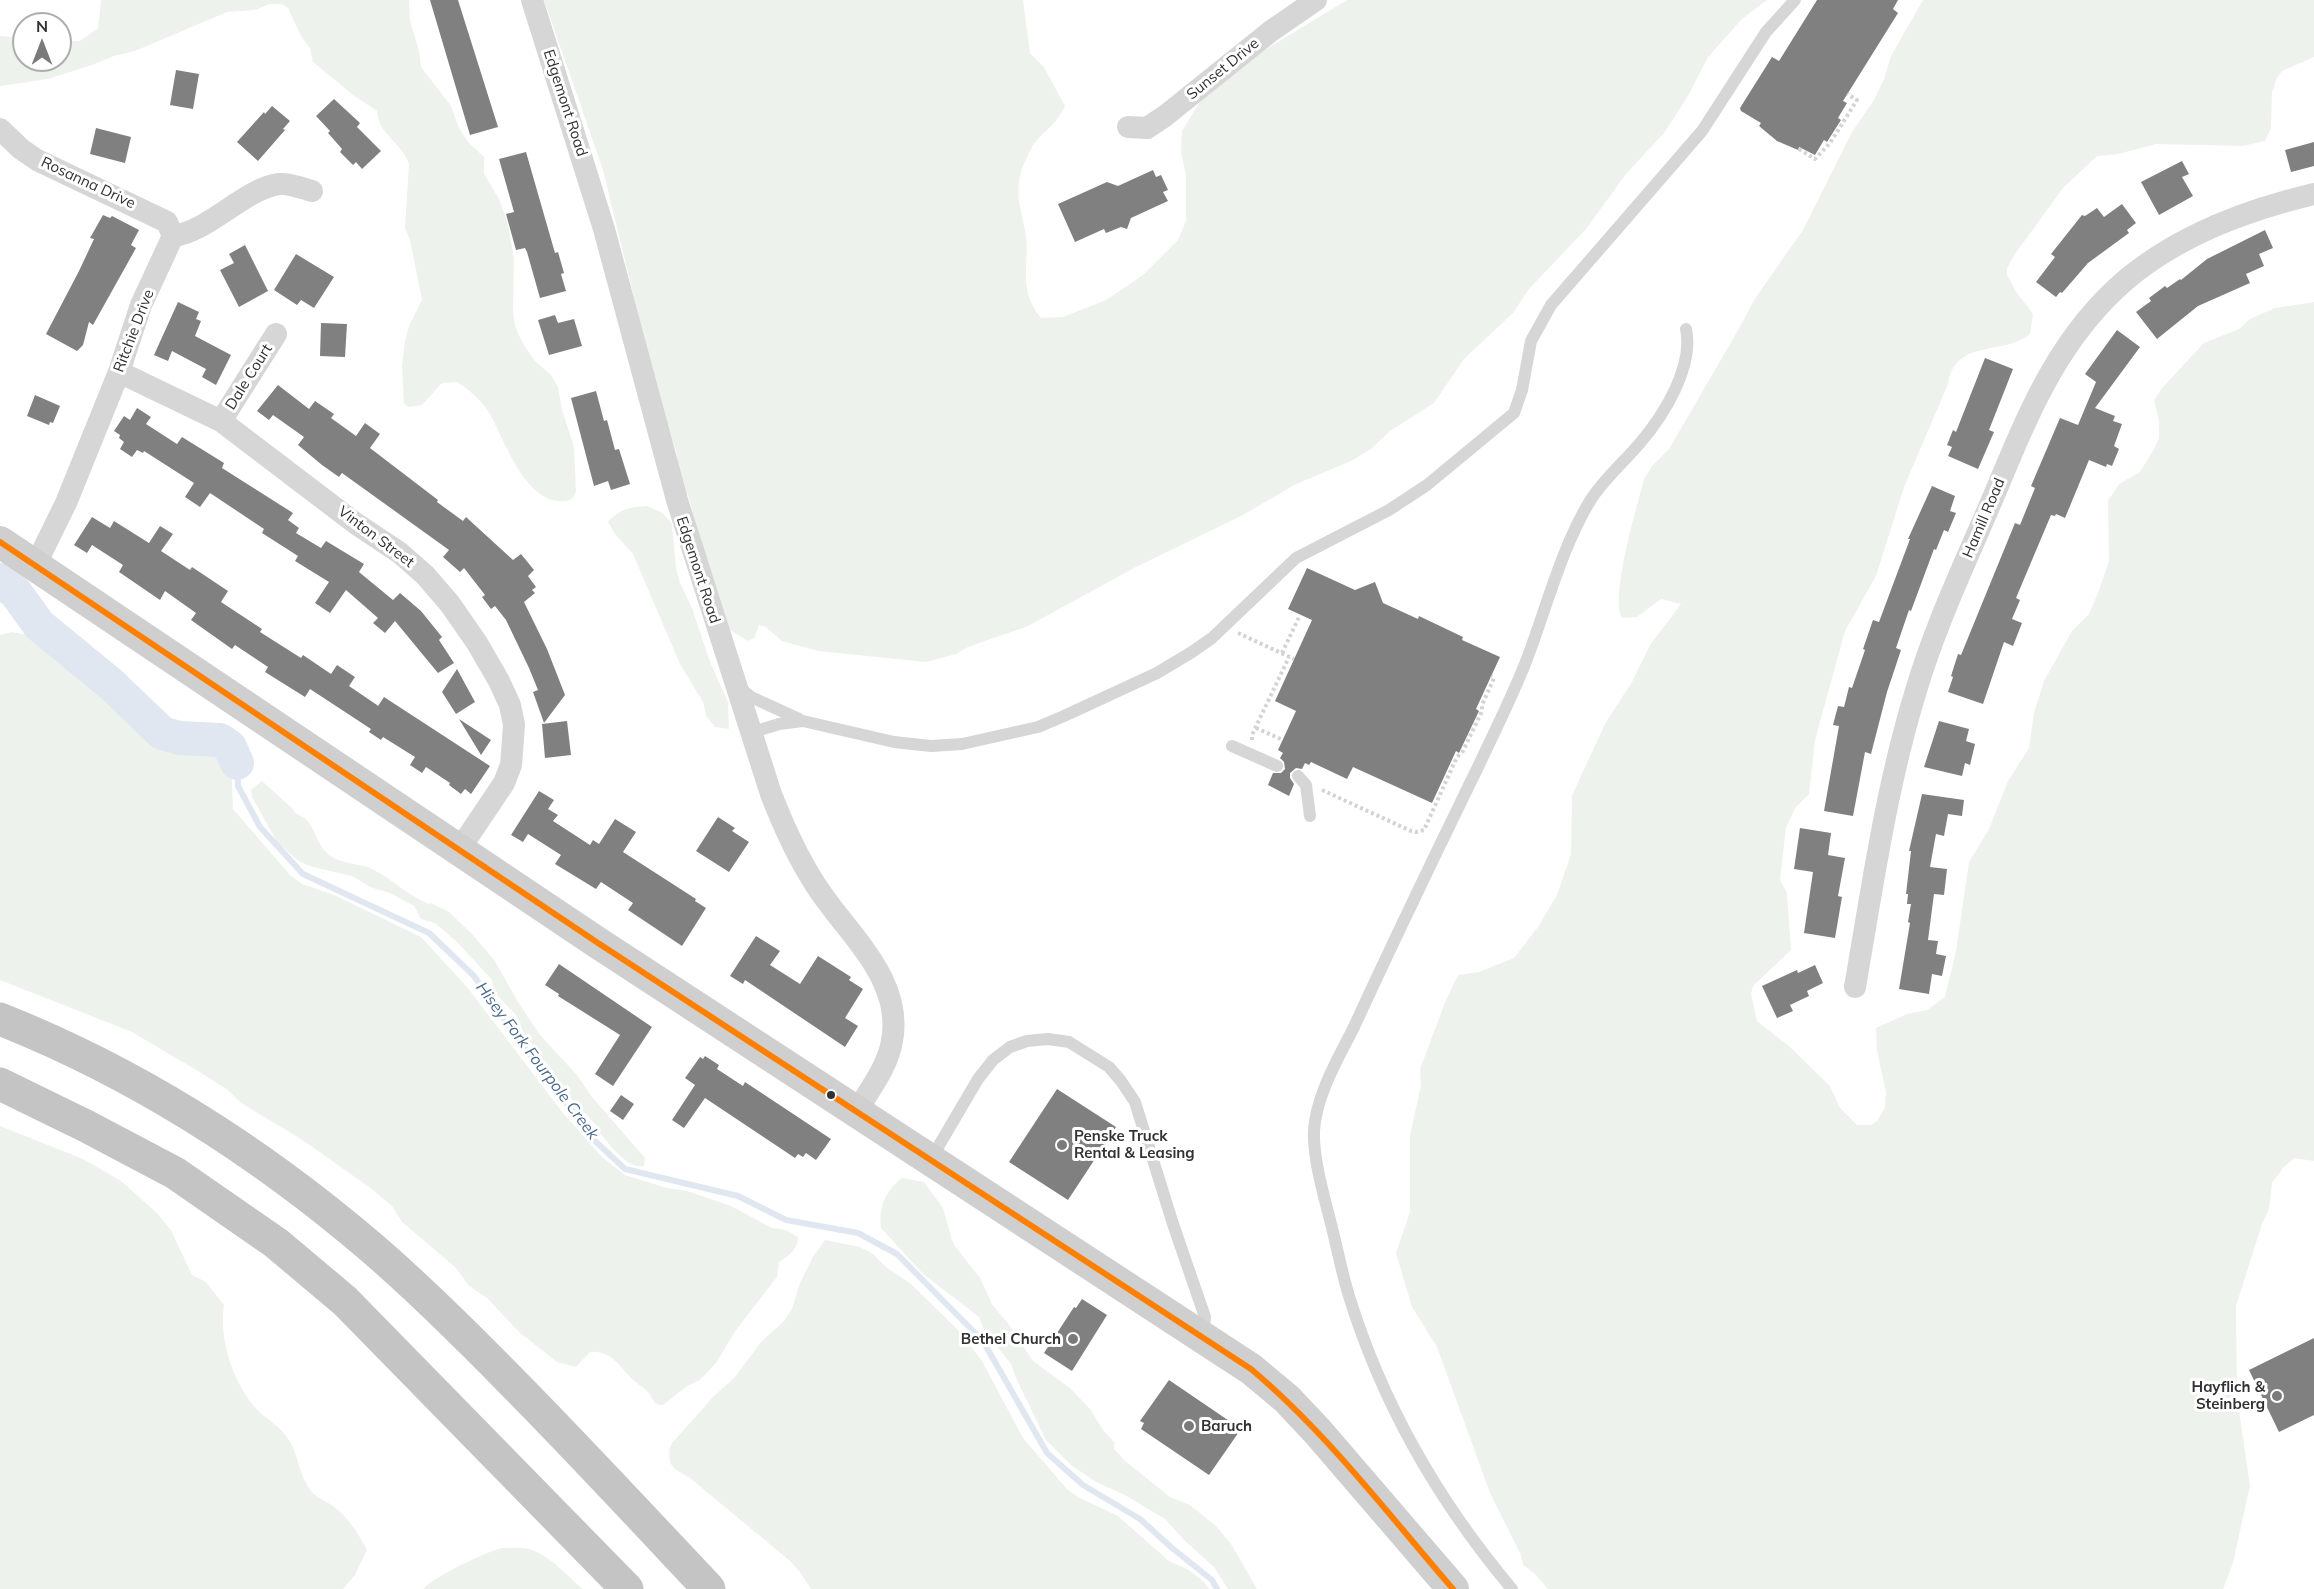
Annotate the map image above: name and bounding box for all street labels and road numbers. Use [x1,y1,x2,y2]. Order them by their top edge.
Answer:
street label: Sunset Drive [1183,34,1263,104]
street label: Edgemont Road [539,47,591,159]
street label: Rosanna Drive [38,153,138,213]
street label: Ritchie Drive [110,287,158,375]
street label: Dale Court [222,341,276,413]
street label: Hamill Road [1959,475,2009,561]
street label: Vinton Street [334,503,418,571]
street label: Edgemont Road [672,514,724,626]

